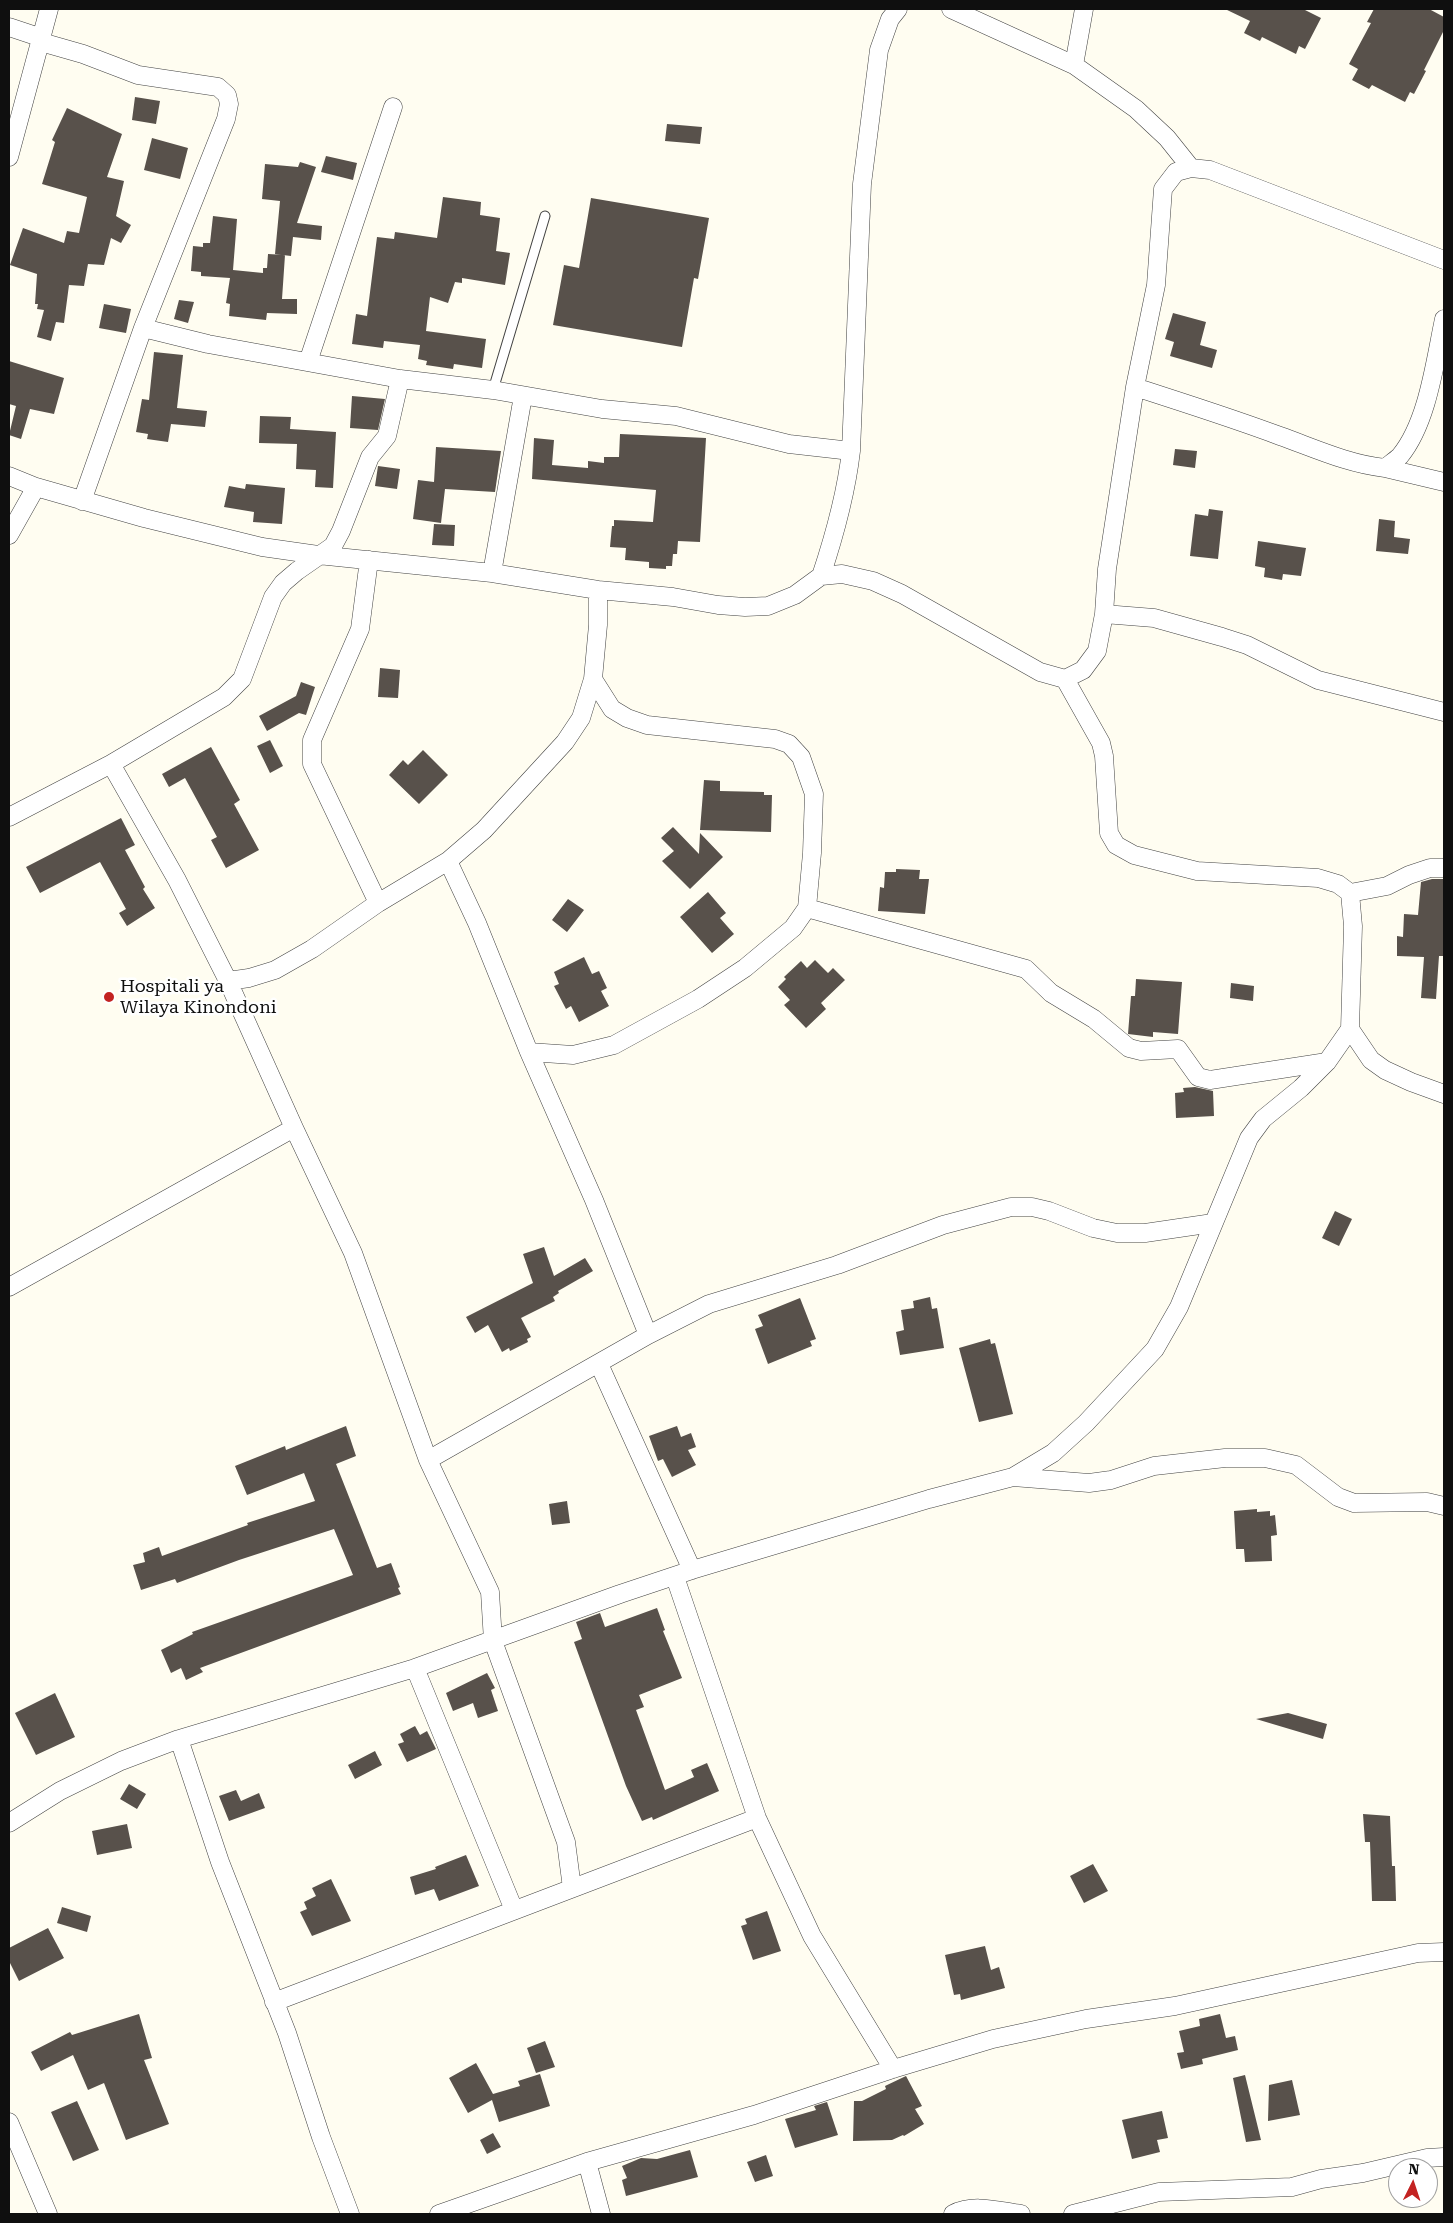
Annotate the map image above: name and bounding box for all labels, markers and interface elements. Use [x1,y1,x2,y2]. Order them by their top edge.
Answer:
place label: Hospitali ya Wilaya Kinondoni [120,976,276,1019]
marker: Hospitali ya Wilaya Kinondoni [102,990,116,1004]
north arrow [1388,2158,1438,2208]
text: N [1408,2161,1420,2177]

